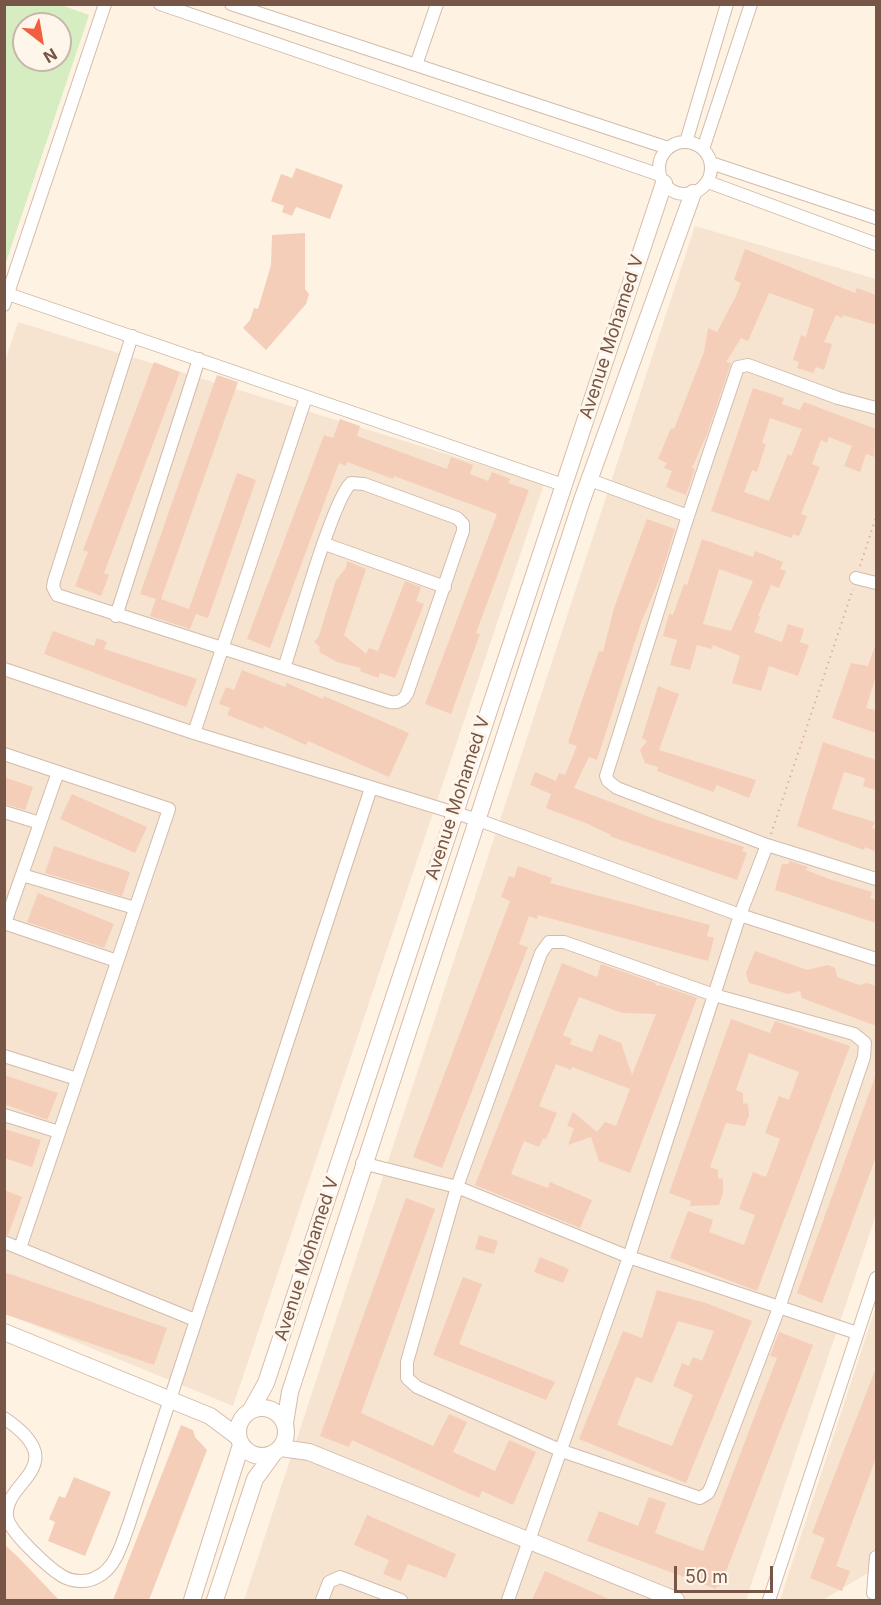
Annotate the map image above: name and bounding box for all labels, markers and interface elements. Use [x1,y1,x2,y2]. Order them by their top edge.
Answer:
north arrow [12,12,72,72]
text: N [40,44,61,67]
street label: Avenue Mohamed V [575,252,649,422]
street label: Avenue Mohamed V [421,713,495,883]
street label: Avenue Mohamed V [270,1174,344,1344]
scale bar [677,1554,776,1592]
text: 50 m [685,1566,728,1587]

